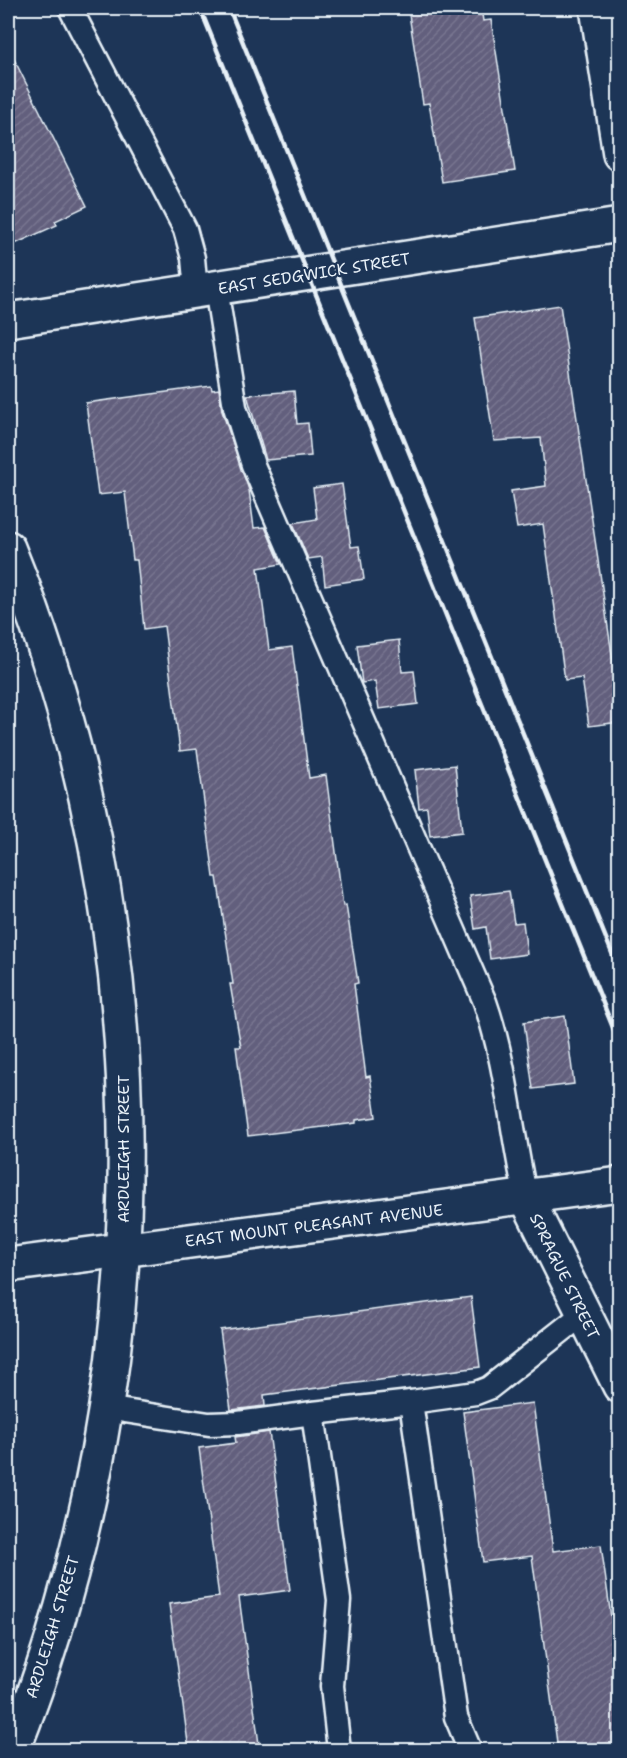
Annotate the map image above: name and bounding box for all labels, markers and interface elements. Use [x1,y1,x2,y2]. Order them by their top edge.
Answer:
street label: EAST SEDGWICK STREET [216,248,412,299]
street label: ARDLEIGH STREET [113,1075,134,1223]
street label: EAST MOUNT PLEASANT AVENUE [184,1199,444,1252]
street label: SPRAGUE STREET [525,1210,604,1343]
street label: ARDLEIGH STREET [21,1553,84,1701]

